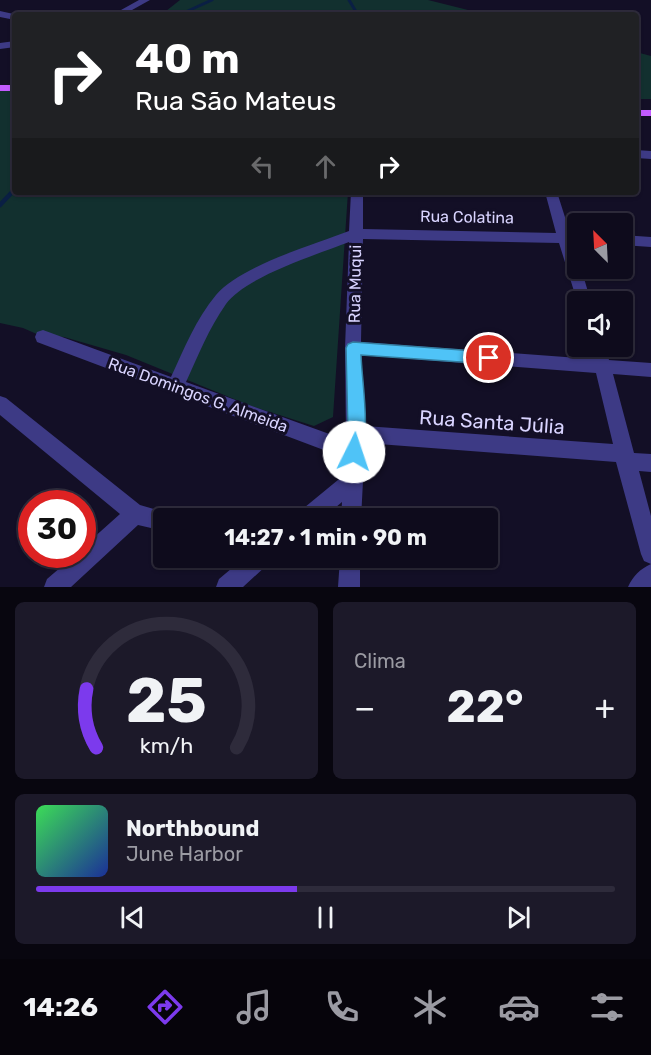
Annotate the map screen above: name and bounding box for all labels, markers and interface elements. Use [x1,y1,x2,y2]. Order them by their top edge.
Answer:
text: 40 m [135,34,240,84]
icon: right [36,36,114,114]
text: Rua São Mateus [135,85,336,117]
icon: left [246,150,279,183]
icon: ahead [309,150,342,183]
icon: right [372,150,405,183]
street label: Rua Colatina [420,207,514,227]
north arrow [567,213,633,279]
map controls [567,213,633,357]
street label: Rua Muqui [345,245,365,323]
button: sound [567,291,633,357]
pin [463,332,514,383]
icon: arrive [472,341,505,374]
street label: Rua Domingos G. Almeida [106,354,290,436]
street label: Rua Santa Júlia [418,405,566,439]
position arrow [322,420,386,484]
speed limit sign: 30 [18,490,96,568]
text: 14:27 · 1 min · 90 m [224,524,427,551]
text: Clima [354,649,406,673]
text: 25 [126,664,207,738]
text: 22° [446,680,523,733]
text: − [354,688,375,727]
text: + [594,688,615,727]
text: km/h [140,733,193,758]
text: Northbound [126,815,259,842]
text: June Harbor [126,842,243,866]
icon: previous [116,901,149,934]
icon: pause [309,901,342,934]
icon: next [502,901,535,934]
icon: directions [144,986,186,1028]
icon: music [233,986,275,1028]
icon: phone [321,986,363,1028]
icon: climate [409,986,451,1028]
icon: car [498,986,540,1028]
icon: filters [586,986,628,1028]
text: 14:26 [23,991,98,1023]

